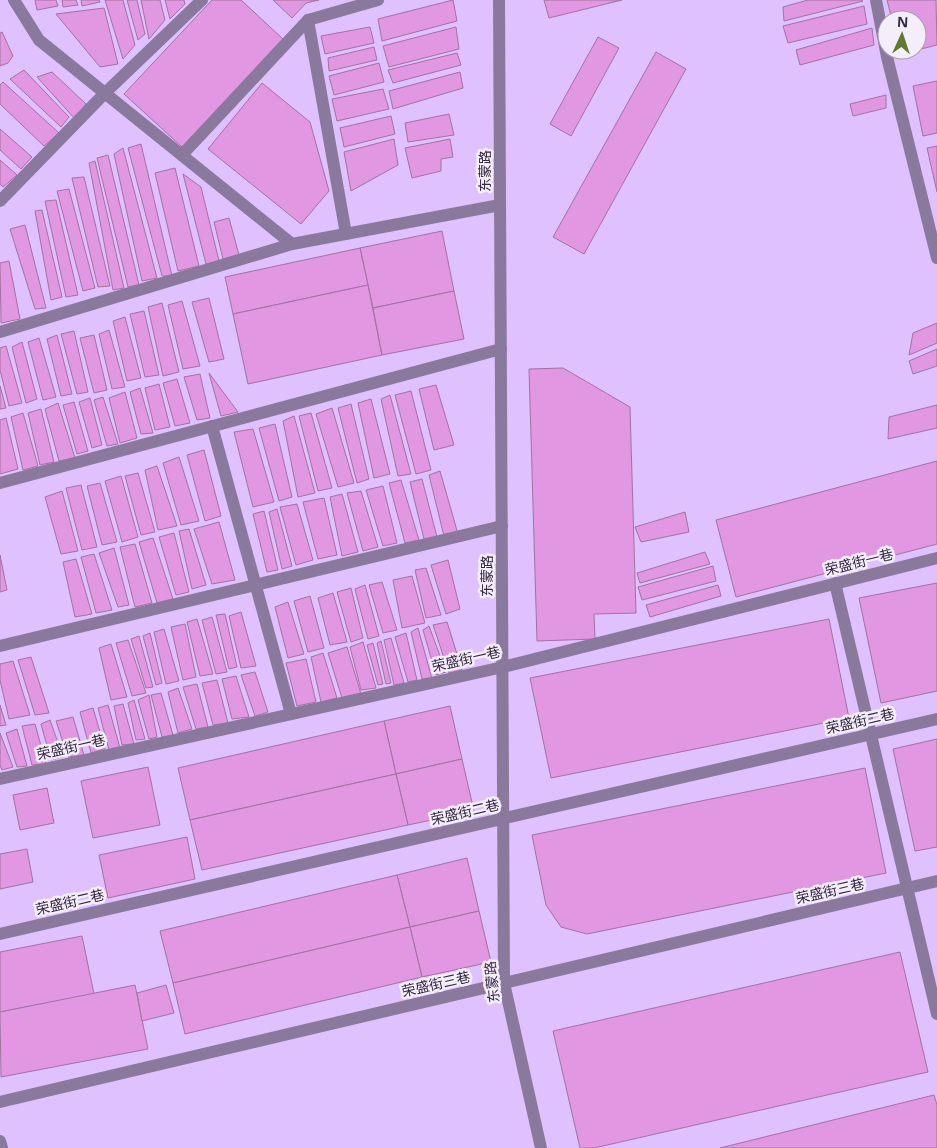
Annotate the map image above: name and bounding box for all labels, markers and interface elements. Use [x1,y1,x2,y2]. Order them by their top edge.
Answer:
north arrow [877,10,927,60]
text: N [897,12,909,31]
street label: 东蒙路 [475,150,494,192]
street label: 荣盛街一巷 [823,544,895,579]
street label: 东蒙路 [477,555,496,597]
street label: 荣盛街一巷 [430,641,502,676]
street label: 荣盛街二巷 [824,703,896,738]
street label: 荣盛街一巷 [35,729,107,764]
street label: 荣盛街二巷 [429,794,501,829]
street label: 荣盛街三巷 [794,873,866,908]
street label: 荣盛街二巷 [34,884,106,919]
street label: 东蒙路 [480,960,503,1004]
street label: 荣盛街三巷 [400,966,472,1001]

